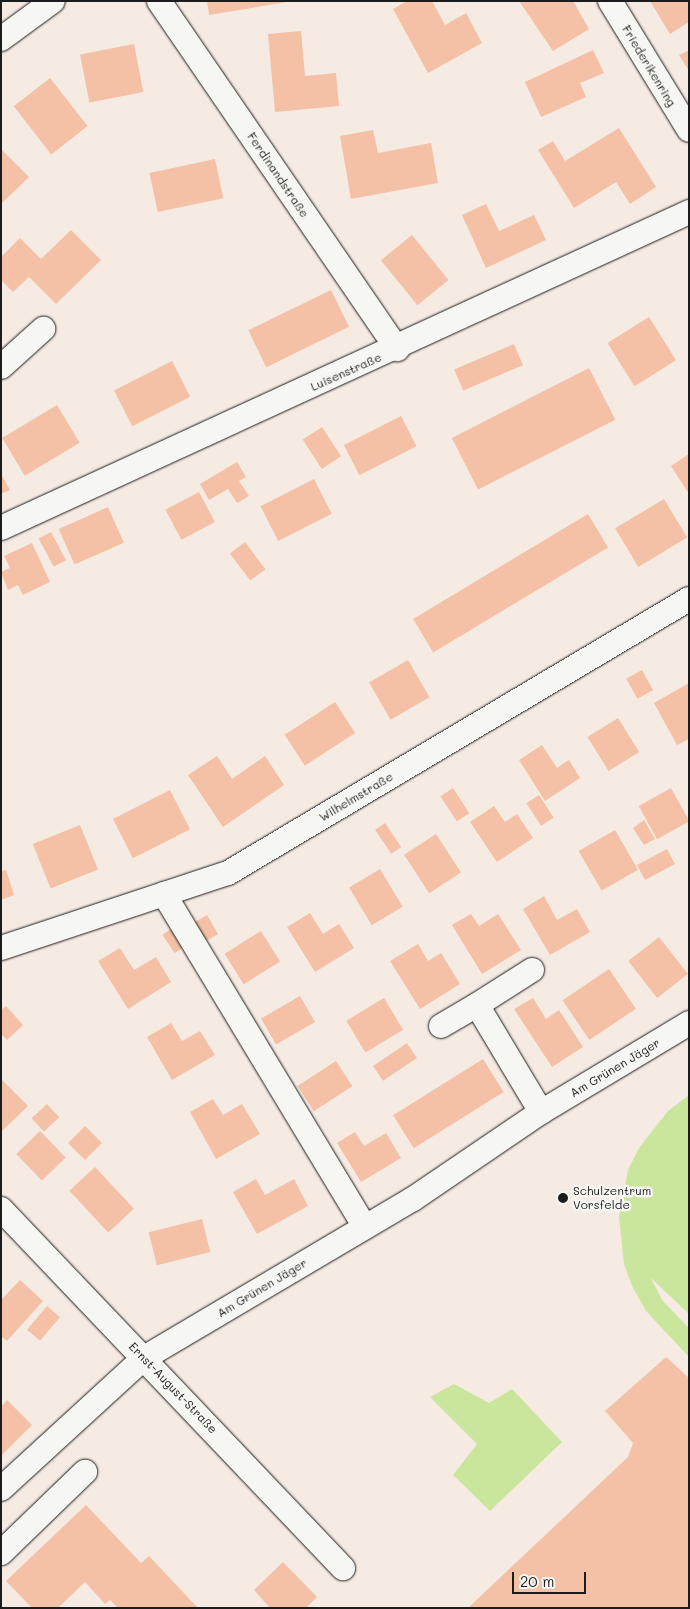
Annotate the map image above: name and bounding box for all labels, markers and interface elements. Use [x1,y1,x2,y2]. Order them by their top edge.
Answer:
street label: Friederikenring [619,23,679,109]
street label: Ferdinandstraße [244,130,312,220]
street label: Luisenstraße [308,350,384,394]
street label: Wilhelmstraße [316,769,396,825]
street label: Am Grünen Jäger [567,1036,663,1100]
place label: Schulzentrum Vorsfelde [573,1184,651,1212]
marker: Schulzentrum Vorsfelde [557,1192,569,1204]
street label: Am Grünen Jäger [214,1256,310,1320]
street label: Ernst-August-Straße [126,1340,220,1436]
scale bar [515,1562,589,1594]
text: 20 m [520,1571,554,1591]

